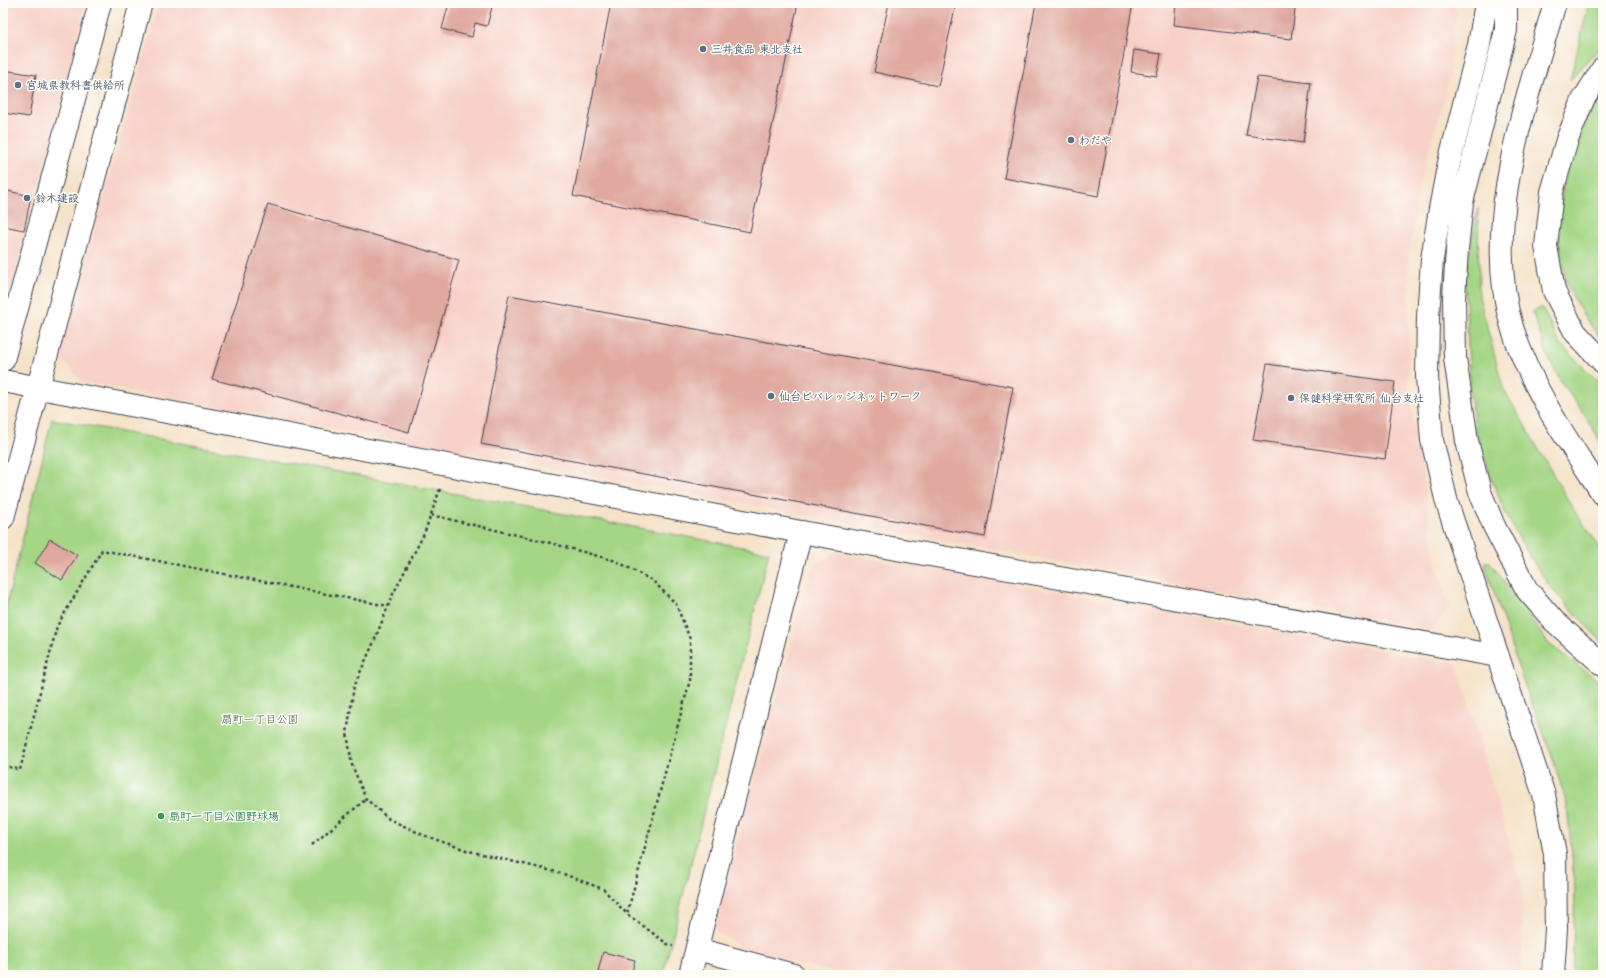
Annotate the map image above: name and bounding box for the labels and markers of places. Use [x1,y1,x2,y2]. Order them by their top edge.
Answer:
place label: 三井食品 東北支社 [711,41,803,56]
marker: 三井食品 東北支社 [698,44,708,54]
place label: 宮城県教科書供給所 [26,77,125,92]
marker: 宮城県教科書供給所 [13,80,23,90]
place label: わだや [1079,132,1112,147]
marker: わだや [1066,135,1076,145]
place label: 鈴木建設 [35,190,79,205]
marker: 鈴木建設 [22,193,32,203]
place label: 仙台ビバレッジネットワーク [779,388,921,403]
place label: 保健科学研究所 仙台支社 [1299,390,1424,405]
marker: 仙台ビバレッジネットワーク [766,391,776,401]
marker: 保健科学研究所 仙台支社 [1286,393,1296,403]
place label: 扇町一丁目公園野球場 [169,808,279,823]
marker: 扇町一丁目公園野球場 [156,811,166,821]

